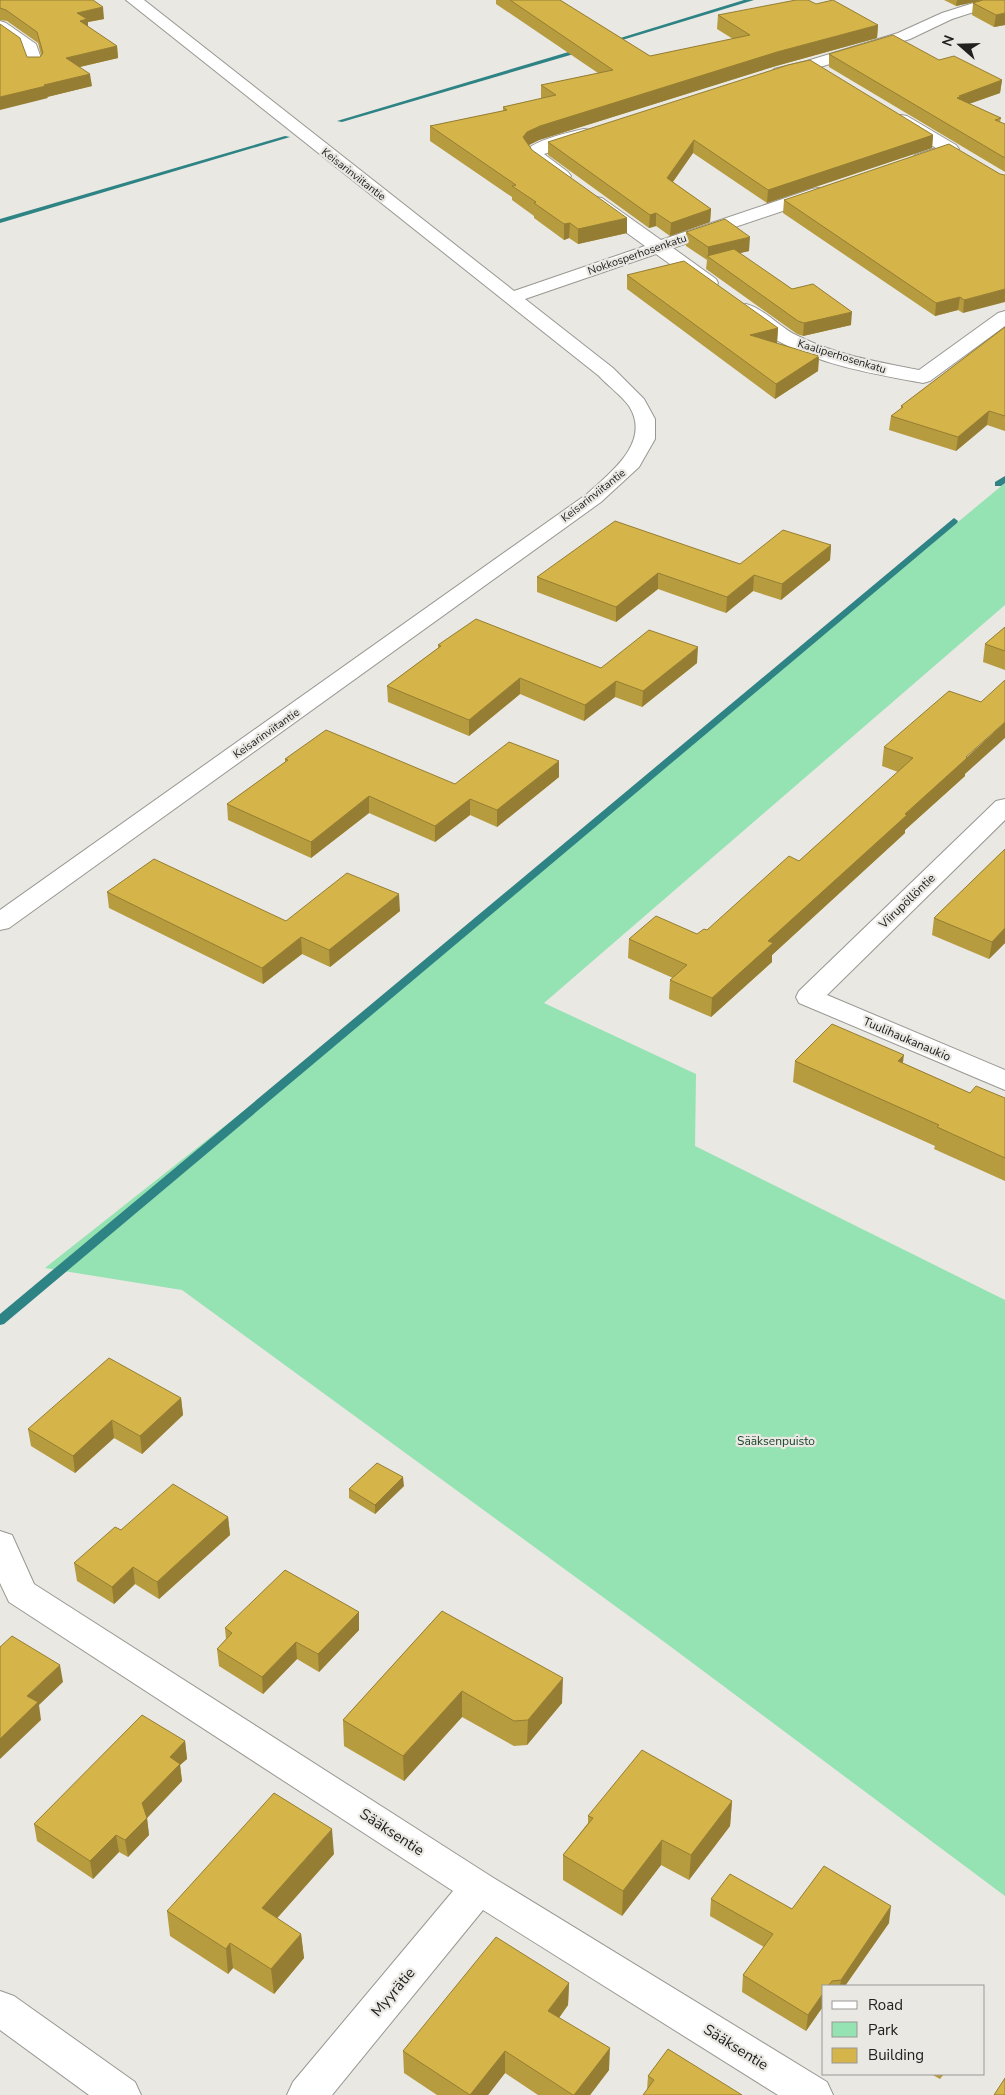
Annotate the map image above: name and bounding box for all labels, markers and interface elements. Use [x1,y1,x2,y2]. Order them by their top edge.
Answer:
north arrow [935,20,985,70]
text: N [938,33,959,49]
street label: Keisarinviitantie [318,144,389,204]
street label: Nokkosperhosenkatu [586,230,689,278]
street label: Kaaliperhosenkatu [796,336,888,377]
street label: Keisarinviitantie [558,465,629,525]
street label: Keisarinviitantie [230,705,303,762]
street label: Viirupöllöntie [875,870,939,933]
street label: Tuulihaukanaukio [861,1013,954,1065]
park label: Sääksenpuisto [737,1433,815,1449]
street label: Sääksentie [356,1804,428,1860]
street label: Myyrätie [367,1963,419,2021]
legend [822,1985,985,2075]
text: Road [868,1995,903,2015]
street label: Sääksentie [700,2019,772,2075]
text: Park [868,2020,898,2040]
text: Building [868,2045,924,2065]

